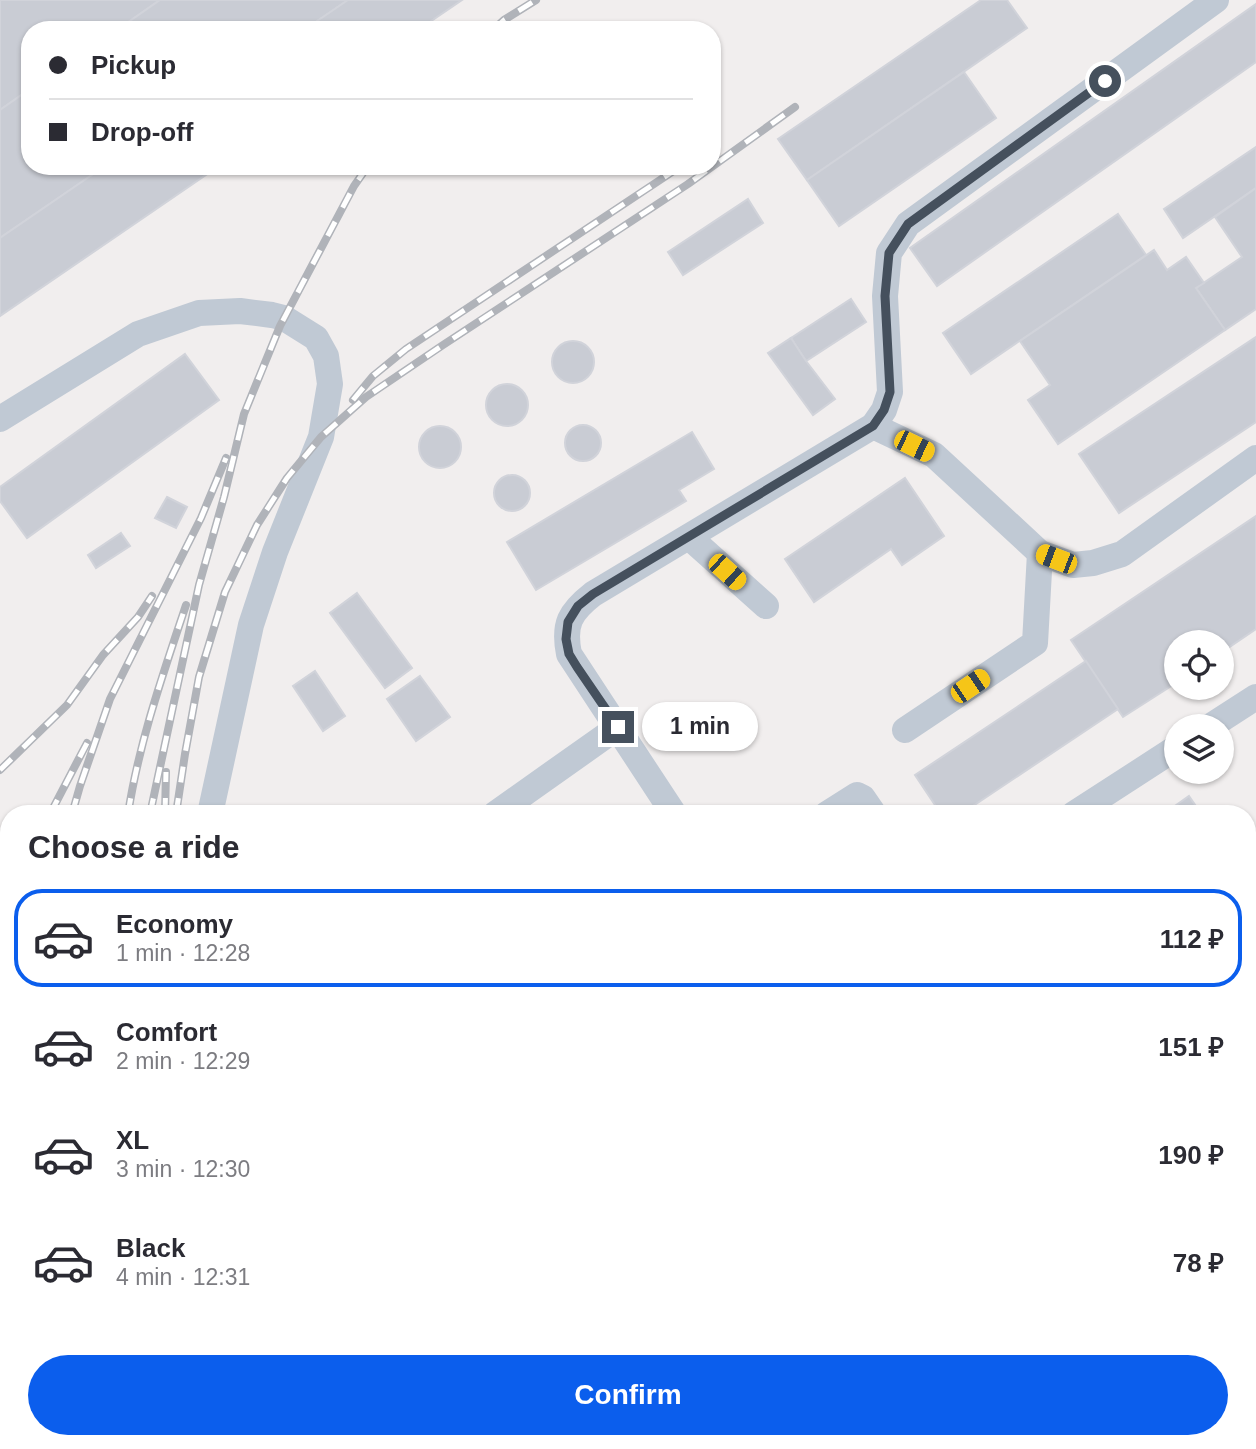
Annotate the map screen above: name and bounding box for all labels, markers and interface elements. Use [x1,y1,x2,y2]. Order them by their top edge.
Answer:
text: Pickup [91,50,176,80]
route start [1089,65,1121,97]
text: Drop-off [91,117,194,147]
car [891,427,938,465]
car [1033,542,1080,576]
car [705,550,750,594]
map controls [1164,630,1234,784]
button: locate [1164,630,1234,700]
car [947,666,994,706]
callout: 1 min [642,702,758,752]
route end [602,711,634,743]
text: 1 min [670,713,730,739]
button: layers [1164,714,1234,784]
text: Choose a ride [28,829,240,865]
icon: car [32,907,95,970]
text: Economy [116,909,233,939]
text: 112 ₽ [1160,924,1224,954]
text: 1 min · 12:28 [116,940,250,966]
icon: car [32,1015,95,1078]
text: Comfort [116,1017,217,1047]
text: 151 ₽ [1158,1032,1224,1062]
text: 2 min · 12:29 [116,1048,250,1074]
icon: car [32,1123,95,1186]
text: XL [116,1125,149,1155]
text: 190 ₽ [1158,1140,1224,1170]
text: 3 min · 12:30 [116,1156,250,1182]
icon: car [32,1231,95,1294]
text: Black [116,1233,185,1263]
text: 78 ₽ [1173,1248,1224,1278]
text: 4 min · 12:31 [116,1264,250,1290]
button: Confirm [28,1355,1228,1435]

